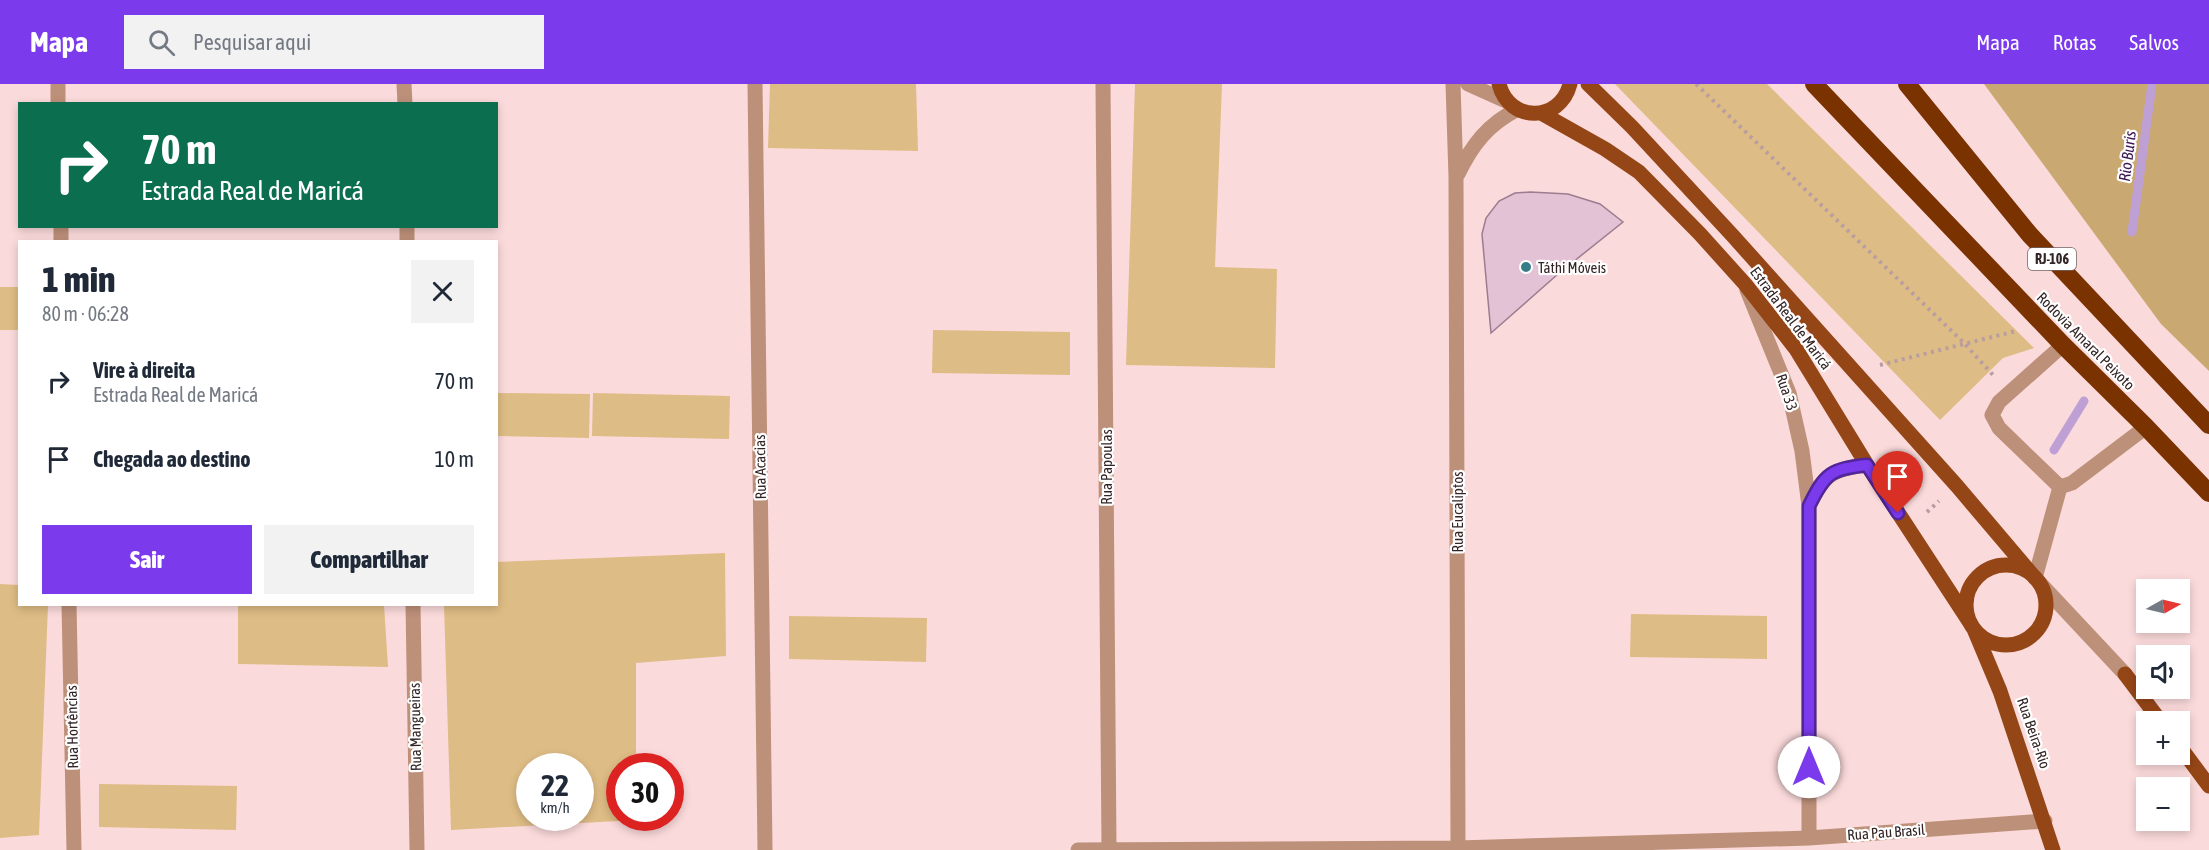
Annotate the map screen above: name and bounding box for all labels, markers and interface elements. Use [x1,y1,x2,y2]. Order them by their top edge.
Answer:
search box [124,15,544,69]
text: Mapa [30,26,88,58]
icon: search [145,26,178,59]
text: Pesquisar aqui [193,29,311,55]
text: Mapa [1976,30,2020,54]
text: Rotas [2053,30,2096,54]
text: Salvos [2129,30,2179,54]
text: 70 m [141,125,216,173]
icon: right [42,126,120,204]
water label: Rio Buris [2115,129,2139,182]
text: Estrada Real de Maricá [141,175,364,206]
road number: RJ-106 [2028,248,2076,270]
text: 1 min [42,258,116,300]
place label: Táthi Móveis [1538,259,1606,276]
button: close [411,260,474,323]
marker: Táthi Móveis [1519,260,1533,274]
street label: Estrada Real de Maricá [1747,263,1835,373]
street label: Rodovia Amaral Peixoto [2034,289,2138,393]
text: 80 m · 06:28 [42,302,129,325]
text: Vire à direita [93,357,195,383]
icon: right [42,365,75,398]
text: 70 m [434,368,474,394]
street label: Rua 33 [1773,371,1801,413]
text: Estrada Real de Maricá [93,383,258,406]
street label: Rua Papoulas [1098,429,1115,505]
street label: Rua Acacias [751,434,769,500]
icon: arrive [42,443,75,476]
text: Chegada ao destino [93,446,251,472]
text: 10 m [434,446,474,472]
pin [1872,451,1923,513]
icon: arrive [1881,460,1914,493]
street label: Rua Eucaliptos [1449,472,1466,553]
button: Sair [42,525,252,594]
button: Compartilhar [264,525,474,594]
north arrow [2136,579,2190,633]
map controls [2136,579,2190,831]
button: sound [2136,645,2190,699]
street label: Rua Mangueiras [406,683,424,771]
street label: Rua Hortências [63,685,81,769]
street label: Rua Beira-Rio [2014,695,2054,771]
button: + [2136,711,2190,765]
position arrow [1777,735,1841,799]
speed limit sign: 30 [606,753,684,831]
text: 22 [541,768,569,802]
button: − [2136,777,2190,831]
text: km/h [540,799,570,816]
street label: Rua Pau Brasil [1846,821,1926,843]

